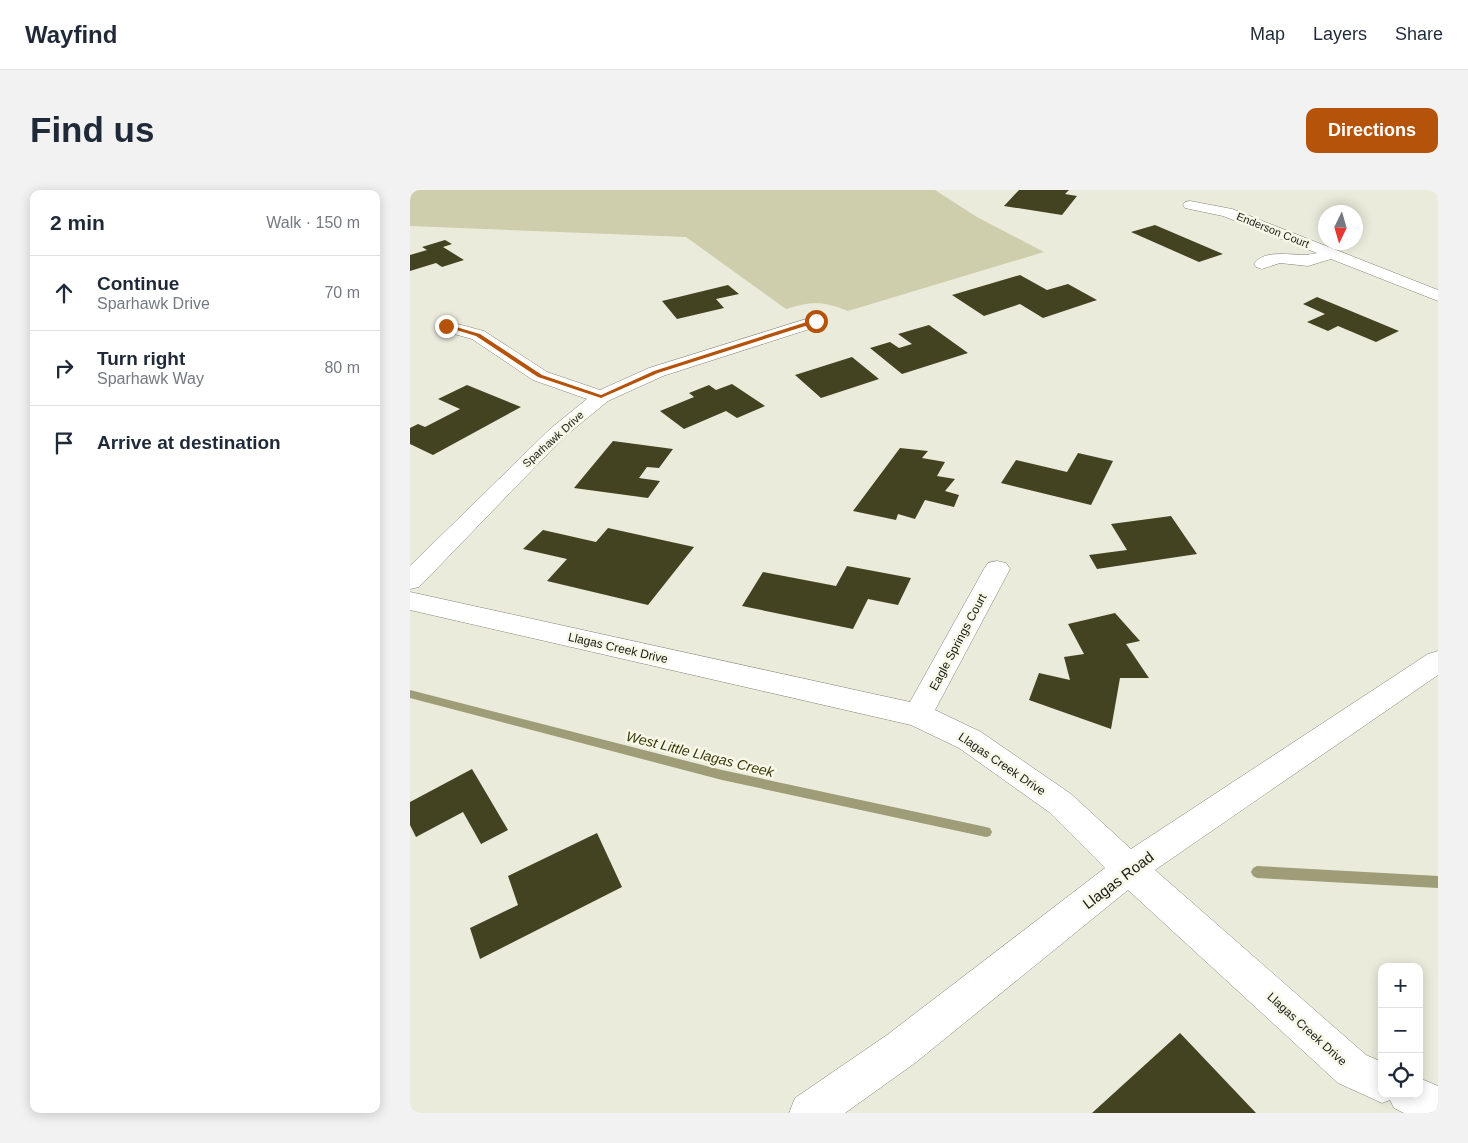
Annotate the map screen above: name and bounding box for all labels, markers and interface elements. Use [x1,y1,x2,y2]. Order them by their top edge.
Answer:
text: Wayfind [25,21,117,48]
text: Map [1250,24,1285,44]
text: Layers [1313,24,1367,44]
text: Share [1395,24,1443,44]
button: Directions [1306,108,1438,153]
text: Find us [30,110,154,149]
north arrow [1318,205,1363,250]
street label: Enderson Court [1235,210,1311,250]
text: 2 min [50,211,105,234]
text: Walk · 150 m [266,214,360,231]
text: Continue [97,273,179,294]
icon: ahead [50,279,78,307]
text: 70 m [324,284,360,301]
text: Sparhawk Drive [97,295,210,312]
route start [805,310,828,333]
route end [435,315,458,338]
text: Turn right [97,348,185,369]
icon: right [50,354,78,382]
text: 80 m [324,359,360,376]
text: Sparhawk Way [97,370,204,387]
street label: Sparhawk Drive [520,409,586,469]
icon: arrive [50,429,78,457]
text: Arrive at destination [97,432,281,453]
street label: Eagle Springs Court [927,591,990,693]
street label: Llagas Creek Drive [567,630,670,666]
water label: West Little Llagas Creek [625,728,776,780]
street label: Llagas Creek Drive [956,730,1048,799]
street label: Llagas Road [1079,848,1157,912]
map controls [1378,963,1423,1098]
button: + [1378,963,1423,1008]
street label: Llagas Creek Drive [1264,990,1350,1069]
button: − [1378,1008,1423,1053]
button: locate [1378,1053,1423,1098]

